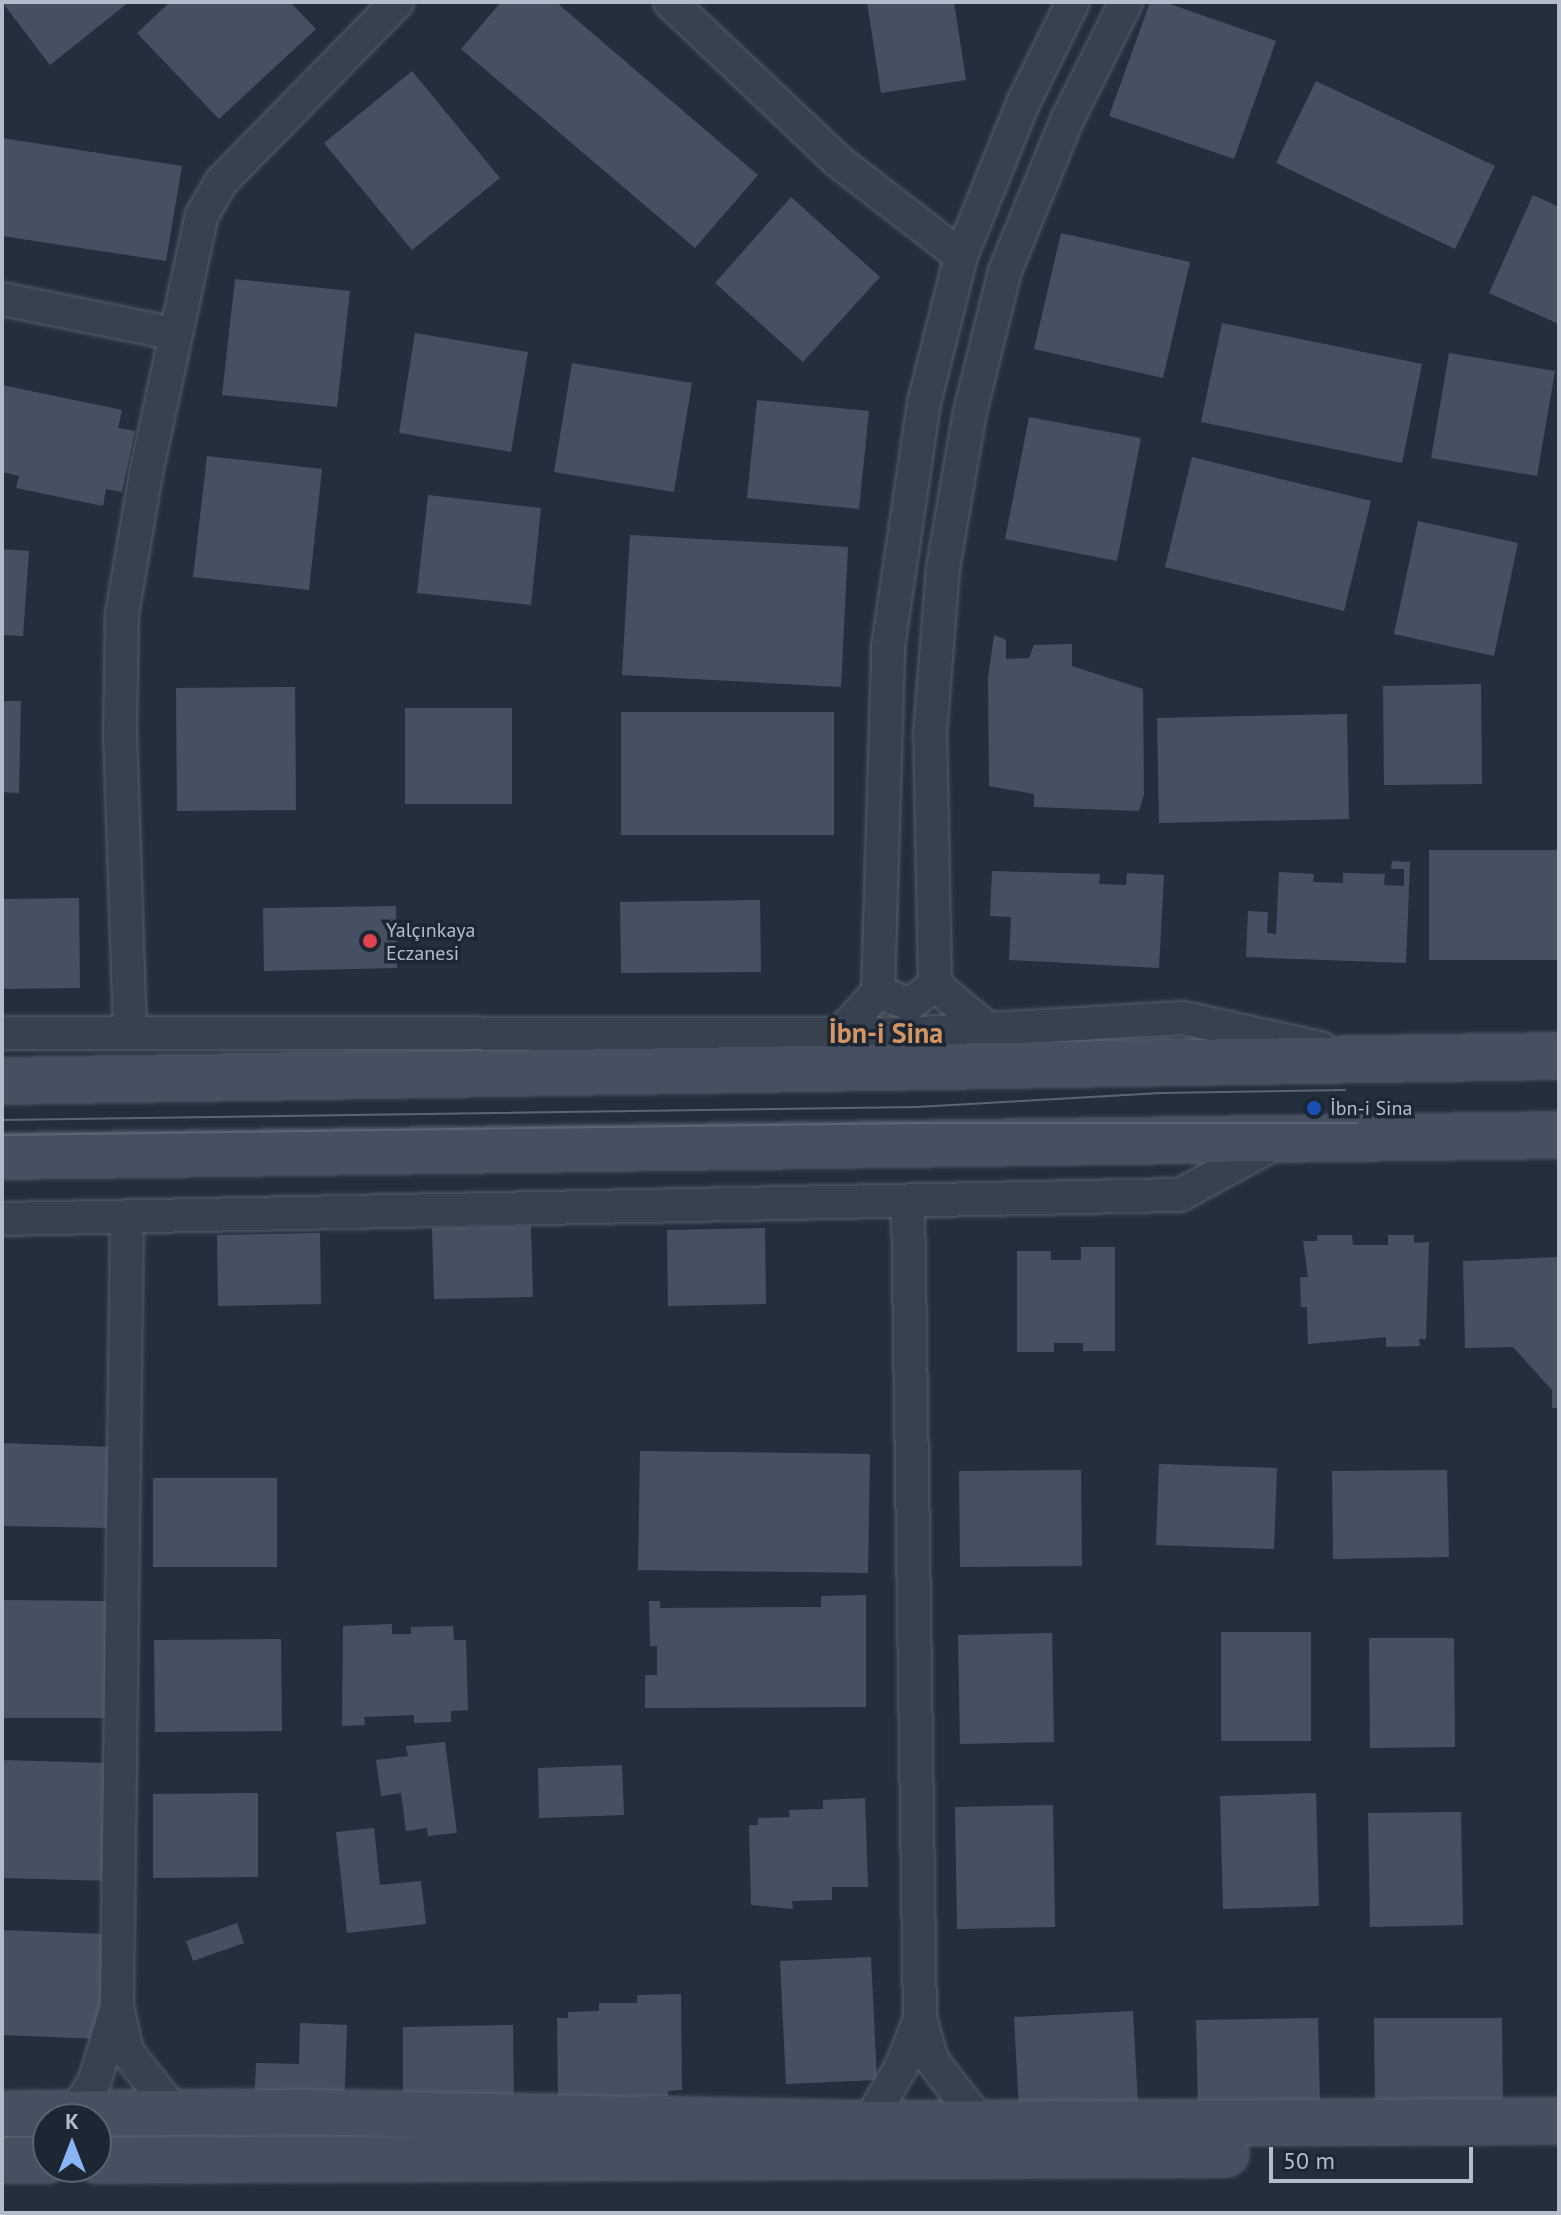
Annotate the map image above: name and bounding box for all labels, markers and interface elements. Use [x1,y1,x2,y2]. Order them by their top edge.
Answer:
place label: Yalçınkaya Eczanesi [386,918,476,965]
marker: Yalçınkaya Eczanesi [361,932,379,950]
district label: İbn-i Sina [829,1016,943,1050]
place label: İbn-i Sina [1330,1096,1412,1120]
marker: İbn-i Sina [1305,1099,1323,1117]
north arrow [32,2103,112,2183]
text: K [65,2107,79,2135]
scale bar [1273,2131,1477,2181]
text: 50 m [1283,2145,1335,2176]

